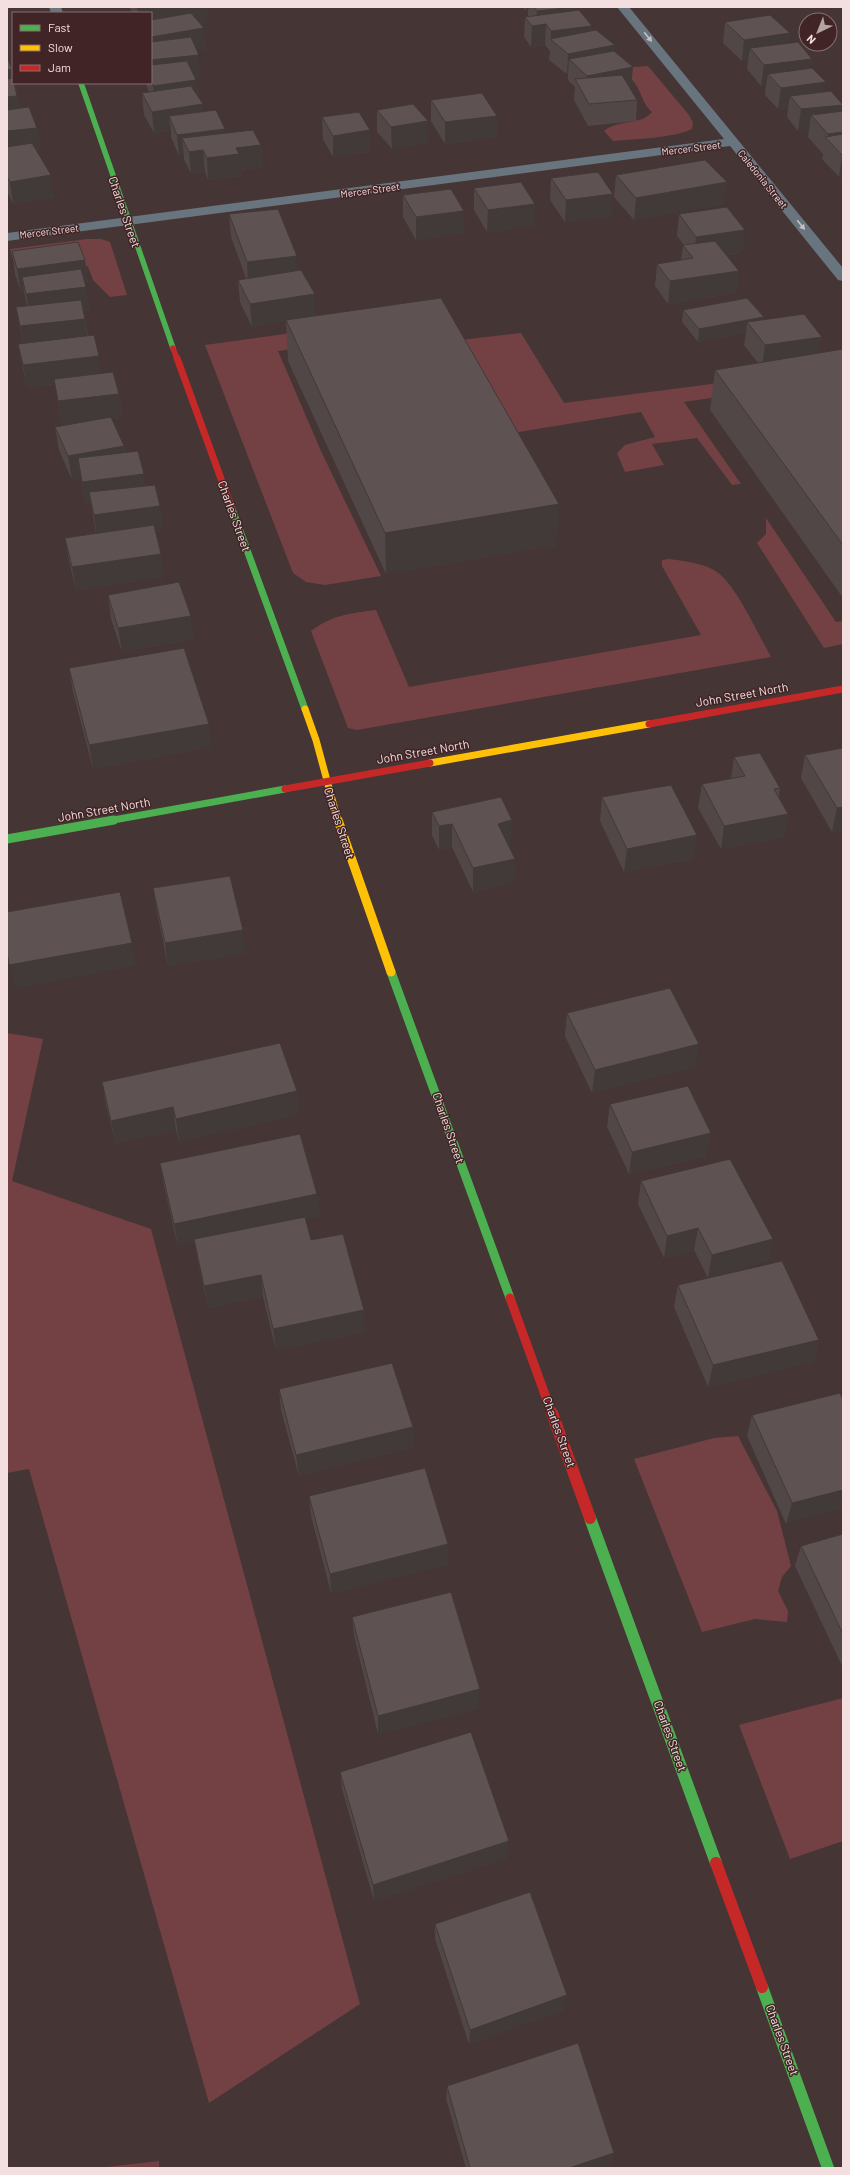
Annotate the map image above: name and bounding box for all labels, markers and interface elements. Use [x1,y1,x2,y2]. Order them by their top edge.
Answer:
legend [12,12,152,84]
north arrow [798,12,838,52]
text: Fast [48,20,71,34]
one-way arrow [644,32,652,43]
text: N [804,32,818,47]
text: Slow [48,40,73,54]
text: Jam [48,60,71,74]
street label: Mercer Street [661,138,722,158]
street label: Caledonia Street [736,147,791,211]
street label: Charles Street [106,174,144,249]
street label: Mercer Street [340,180,401,200]
one-way arrow [796,219,805,230]
street label: Mercer Street [19,221,80,241]
street label: Charles Street [216,478,254,553]
street label: John Street North [694,679,789,709]
street label: John Street North [375,736,470,766]
street label: Charles Street [322,785,358,860]
street label: John Street North [56,794,151,824]
street label: Charles Street [430,1090,468,1165]
street label: Charles Street [541,1394,579,1469]
street label: Charles Street [652,1698,690,1773]
street label: Charles Street [764,2002,802,2077]

